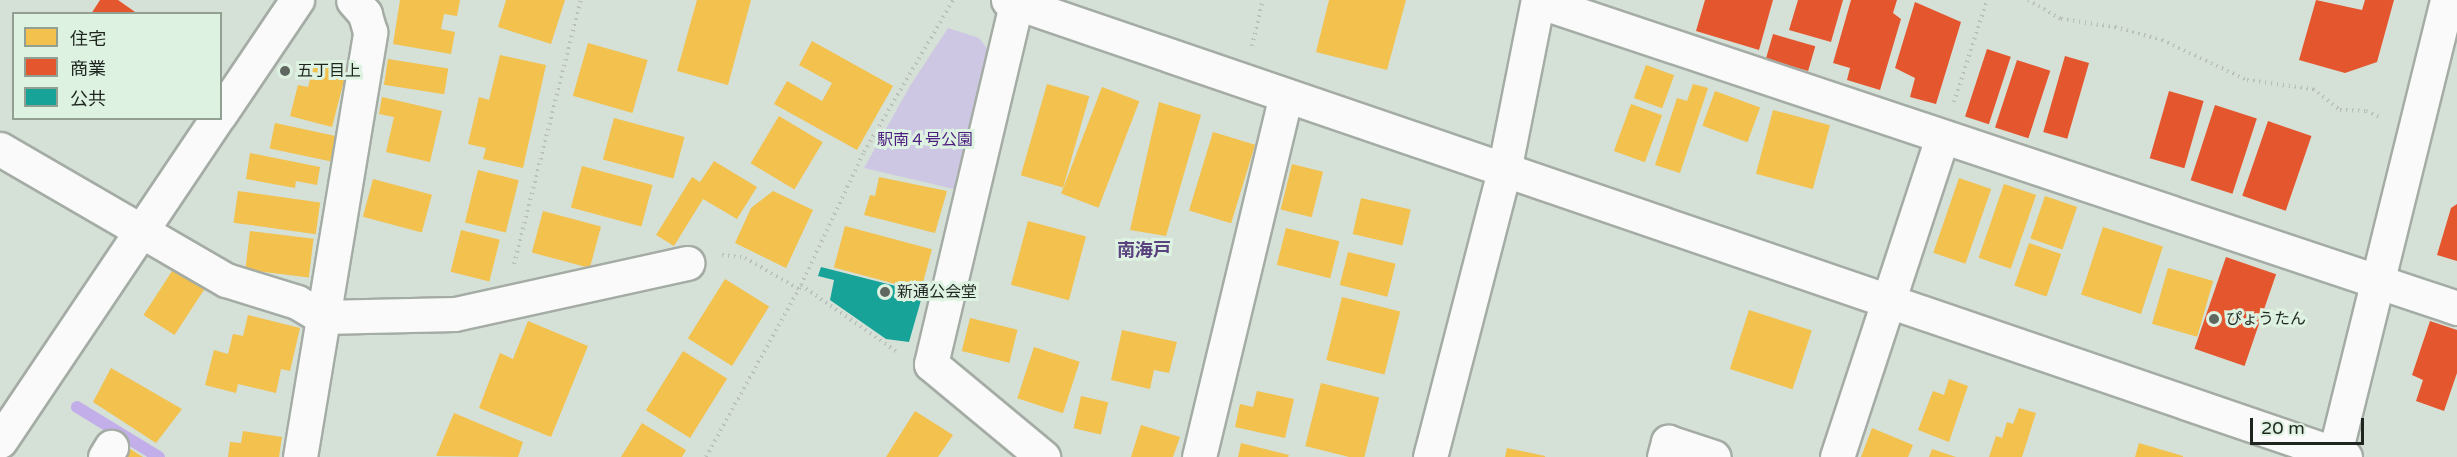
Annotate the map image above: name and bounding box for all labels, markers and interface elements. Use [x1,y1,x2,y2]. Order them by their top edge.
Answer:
legend [12,12,222,120]
text: 住宅 [70,28,106,50]
text: 商業 [70,58,106,80]
place label: 五丁目上 [297,61,361,81]
marker: 五丁目上 [278,64,292,78]
text: 公共 [70,88,106,110]
park label: 駅南４号公園 [877,130,973,150]
district label: 南海戸 [1117,239,1171,261]
place label: 新通公会堂 [897,282,977,302]
marker: 新通公会堂 [878,285,892,299]
place label: ぴょうたん [2226,309,2306,329]
marker: ぴょうたん [2207,312,2221,326]
scale bar [2253,406,2367,444]
text: 20 m [2261,417,2305,439]

